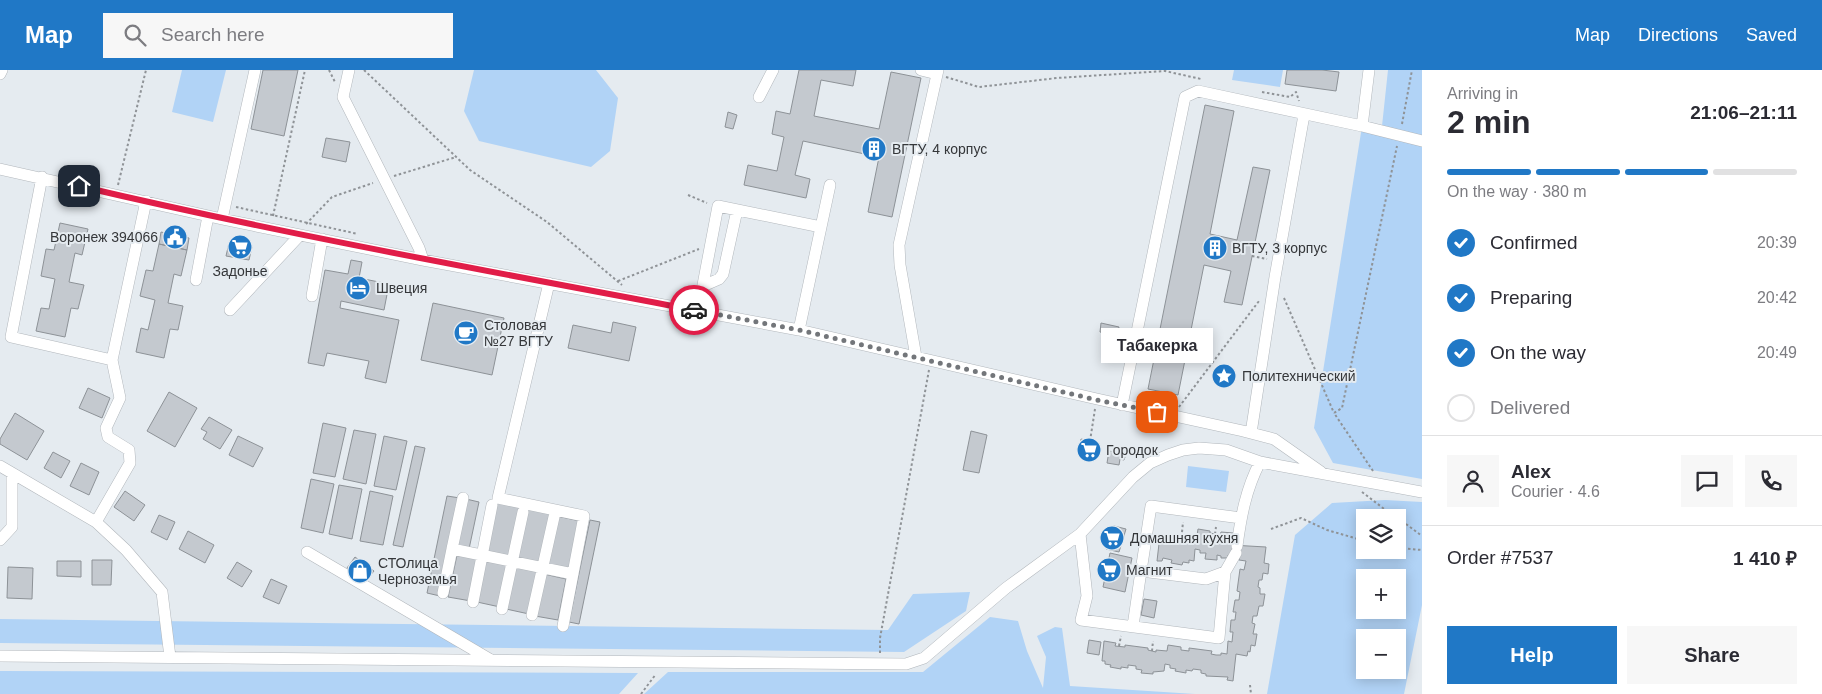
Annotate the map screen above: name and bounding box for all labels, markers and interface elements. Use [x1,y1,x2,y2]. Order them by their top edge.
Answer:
search box [103,13,453,58]
text: Map [25,21,73,48]
icon: search [121,21,149,49]
text: Search here [161,24,265,45]
text: Map [1575,25,1610,45]
text: Directions [1638,25,1718,45]
text: Saved [1746,25,1797,45]
text: Arriving in [1447,85,1518,102]
text: 21:06–21:11 [1690,102,1797,123]
text: 2 min [1447,104,1531,140]
building icon: ВГТУ, 4 корпус [861,136,887,162]
place label: ВГТУ, 4 корпус [892,141,987,157]
pin [58,165,100,207]
icon: home [65,172,93,200]
text: On the way · 380 m [1447,183,1587,200]
public building icon: Воронеж 394066 [162,224,188,250]
place label: Воронеж 394066 [50,229,158,245]
icon: check [1447,229,1475,257]
text: Confirmed [1490,232,1578,253]
supermarket icon: Задонье [227,234,253,260]
text: 20:39 [1757,234,1797,251]
building icon: ВГТУ, 3 корпус [1202,235,1228,261]
place label: ВГТУ, 3 корпус [1232,240,1327,256]
place label: Задонье [212,263,268,279]
hotel icon: Швеция [345,275,371,301]
place label: Швеция [376,280,427,296]
icon: check [1447,284,1475,312]
courier [669,285,719,335]
text: Preparing [1490,287,1572,308]
text: 20:42 [1757,289,1797,306]
icon: car [680,296,708,324]
place label: Столовая №27 ВГТУ [484,317,553,349]
cafe icon: Столовая №27 ВГТУ [453,320,479,346]
callout: Табакерка [1101,327,1213,362]
text: Табакерка [1117,337,1197,354]
icon: check [1447,339,1475,367]
text: On the way [1490,342,1586,363]
text: 20:49 [1757,344,1797,361]
place icon: Политехнический [1211,363,1237,389]
place label: Политехнический [1242,368,1356,384]
pin [1136,391,1178,433]
text: Delivered [1490,397,1570,418]
icon: bag [1143,398,1171,426]
supermarket icon: Городок [1076,437,1102,463]
place label: Городок [1106,442,1159,458]
button: person [1447,455,1499,507]
button: chat [1681,455,1733,507]
button: phone [1745,455,1797,507]
text: Alex [1511,461,1551,482]
text: Courier · 4.6 [1511,483,1600,500]
map controls [1356,509,1406,679]
button: layers [1356,509,1406,559]
supermarket icon: Домашняя кухня [1099,525,1125,551]
place label: Домашняя кухня [1130,530,1238,546]
text: Order #7537 [1447,547,1554,568]
text: 1 410 ₽ [1733,548,1797,569]
place label: СТОлица Черноземья [378,555,457,587]
supermarket icon: Магнит [1096,557,1122,583]
shop icon: СТОлица Черноземья [347,558,373,584]
place label: Магнит [1126,562,1173,578]
button: + [1356,569,1406,619]
button: Help [1447,626,1617,684]
button: Share [1627,626,1797,684]
button: − [1356,629,1406,679]

